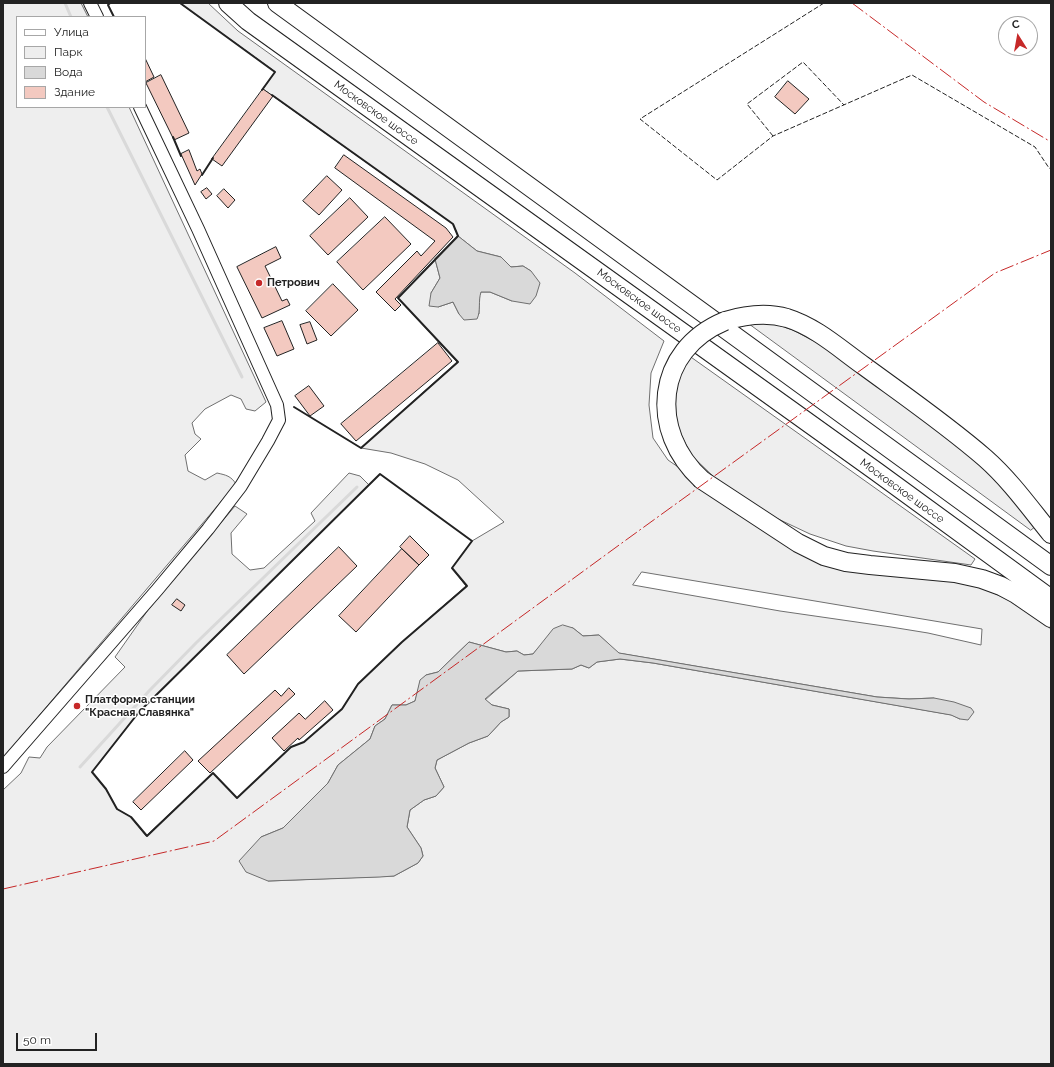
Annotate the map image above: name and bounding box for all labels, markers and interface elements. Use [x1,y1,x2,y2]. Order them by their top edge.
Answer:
legend [16,16,146,108]
north arrow [998,16,1038,56]
text: С [1011,18,1021,32]
text: Улица [54,25,89,39]
text: Парк [54,45,83,59]
text: Вода [54,65,83,79]
street label: Московское шоссе [331,78,421,148]
text: Здание [54,85,95,99]
street label: Московское шоссе [594,266,684,336]
place label: Петрович [267,276,320,290]
marker: Петрович [254,278,264,288]
street label: Московское шоссе [857,456,947,526]
place label: Платформа станции "Красная Славянка" [85,693,195,719]
marker: Платформа станции "Красная Славянка" [72,701,82,711]
scale bar [18,1025,99,1051]
text: 50 m [23,1033,51,1047]

